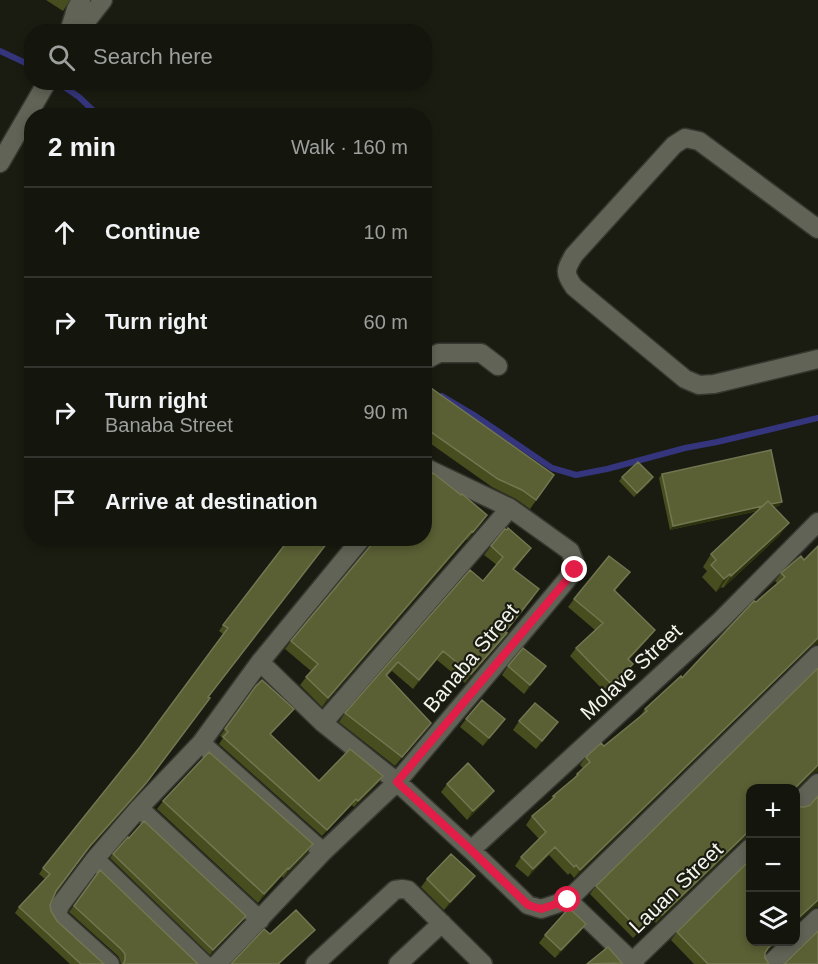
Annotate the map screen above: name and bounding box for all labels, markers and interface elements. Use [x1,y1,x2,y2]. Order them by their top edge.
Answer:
search box [24,24,432,90]
icon: search [45,41,78,74]
text: Search here [93,44,213,69]
text: 2 min [48,132,116,162]
text: Walk · 160 m [291,136,408,158]
icon: ahead [48,216,81,249]
text: Continue [105,219,200,244]
text: 10 m [364,221,408,243]
icon: right [48,306,81,339]
text: Turn right [105,309,207,334]
text: 60 m [364,311,408,333]
text: Turn right [105,388,207,413]
icon: right [48,396,81,429]
text: 90 m [364,401,408,423]
text: Banaba Street [105,414,233,436]
icon: arrive [48,486,81,519]
text: Arrive at destination [105,489,318,514]
route end [561,556,587,582]
street label: Banaba Street [419,599,523,716]
street label: Molave Street [575,619,686,724]
map controls [746,784,800,946]
button: + [746,784,800,838]
street label: Lauan Street [624,837,727,938]
button: − [746,838,800,892]
route start [554,886,580,912]
button: layers [746,892,800,946]

